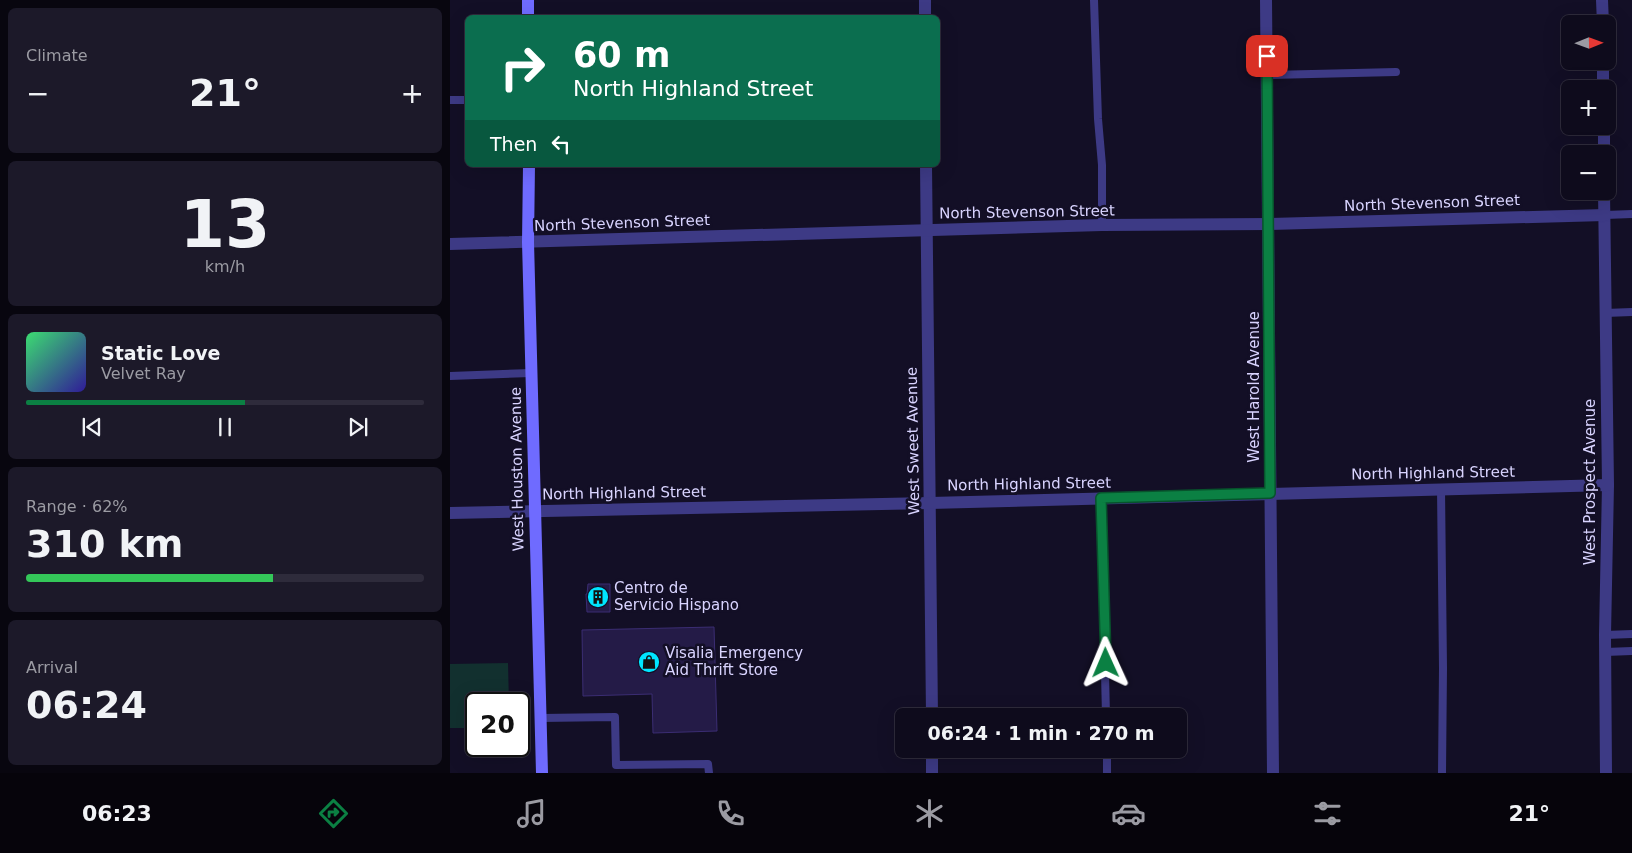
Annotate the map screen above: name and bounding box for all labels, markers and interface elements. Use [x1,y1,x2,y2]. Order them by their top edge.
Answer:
north arrow [1561,15,1616,70]
map controls [1561,15,1616,200]
icon: right [490,35,555,100]
text: 60 m [573,35,670,75]
pin [1246,35,1288,77]
icon: arrive [1253,42,1281,70]
text: Climate [26,46,88,65]
text: 21° [189,71,261,115]
text: North Highland Street [573,76,813,101]
text: − [26,77,49,110]
text: + [401,77,424,110]
button: + [1561,80,1616,135]
icon: left [547,130,575,158]
text: Then [490,133,537,155]
button: − [1561,145,1616,200]
text: 13 [180,187,270,262]
street label: North Stevenson Street [1344,191,1520,215]
street label: North Stevenson Street [939,201,1115,223]
street label: North Stevenson Street [534,211,710,235]
text: km/h [205,257,245,276]
street label: West Harold Avenue [1245,311,1263,463]
text: Static Love [101,342,221,364]
text: Velvet Ray [101,364,186,383]
street label: West Sweet Avenue [903,367,923,515]
street label: West Houston Avenue [507,387,527,551]
street label: West Prospect Avenue [1581,399,1599,565]
icon: previous [78,413,106,441]
icon: pause [211,413,239,441]
icon: next [344,413,372,441]
street label: North Highland Street [1351,463,1515,483]
street label: North Highland Street [947,474,1111,494]
street label: North Highland Street [542,483,706,503]
text: Range · 62% [26,497,128,516]
text: 310 km [26,522,183,566]
place label: Centro de Servicio Hispano [614,579,739,614]
building icon: Centro de Servicio Hispano [586,585,610,609]
position arrow [1079,636,1131,688]
place label: Visalia Emergency Aid Thrift Store [665,644,803,679]
shop icon: Visalia Emergency Aid Thrift Store [637,650,661,674]
text: Arrival [26,658,78,677]
text: 06:24 [26,683,147,727]
speed limit sign: 20 [465,692,530,757]
text: 06:24 · 1 min · 270 m [927,722,1155,744]
icon: directions [316,796,351,831]
icon: music [514,796,549,831]
icon: phone [713,796,748,831]
icon: climate [912,796,947,831]
icon: car [1111,796,1146,831]
icon: filters [1310,796,1345,831]
text: 06:23 [82,801,152,826]
text: 21° [1508,801,1550,826]

